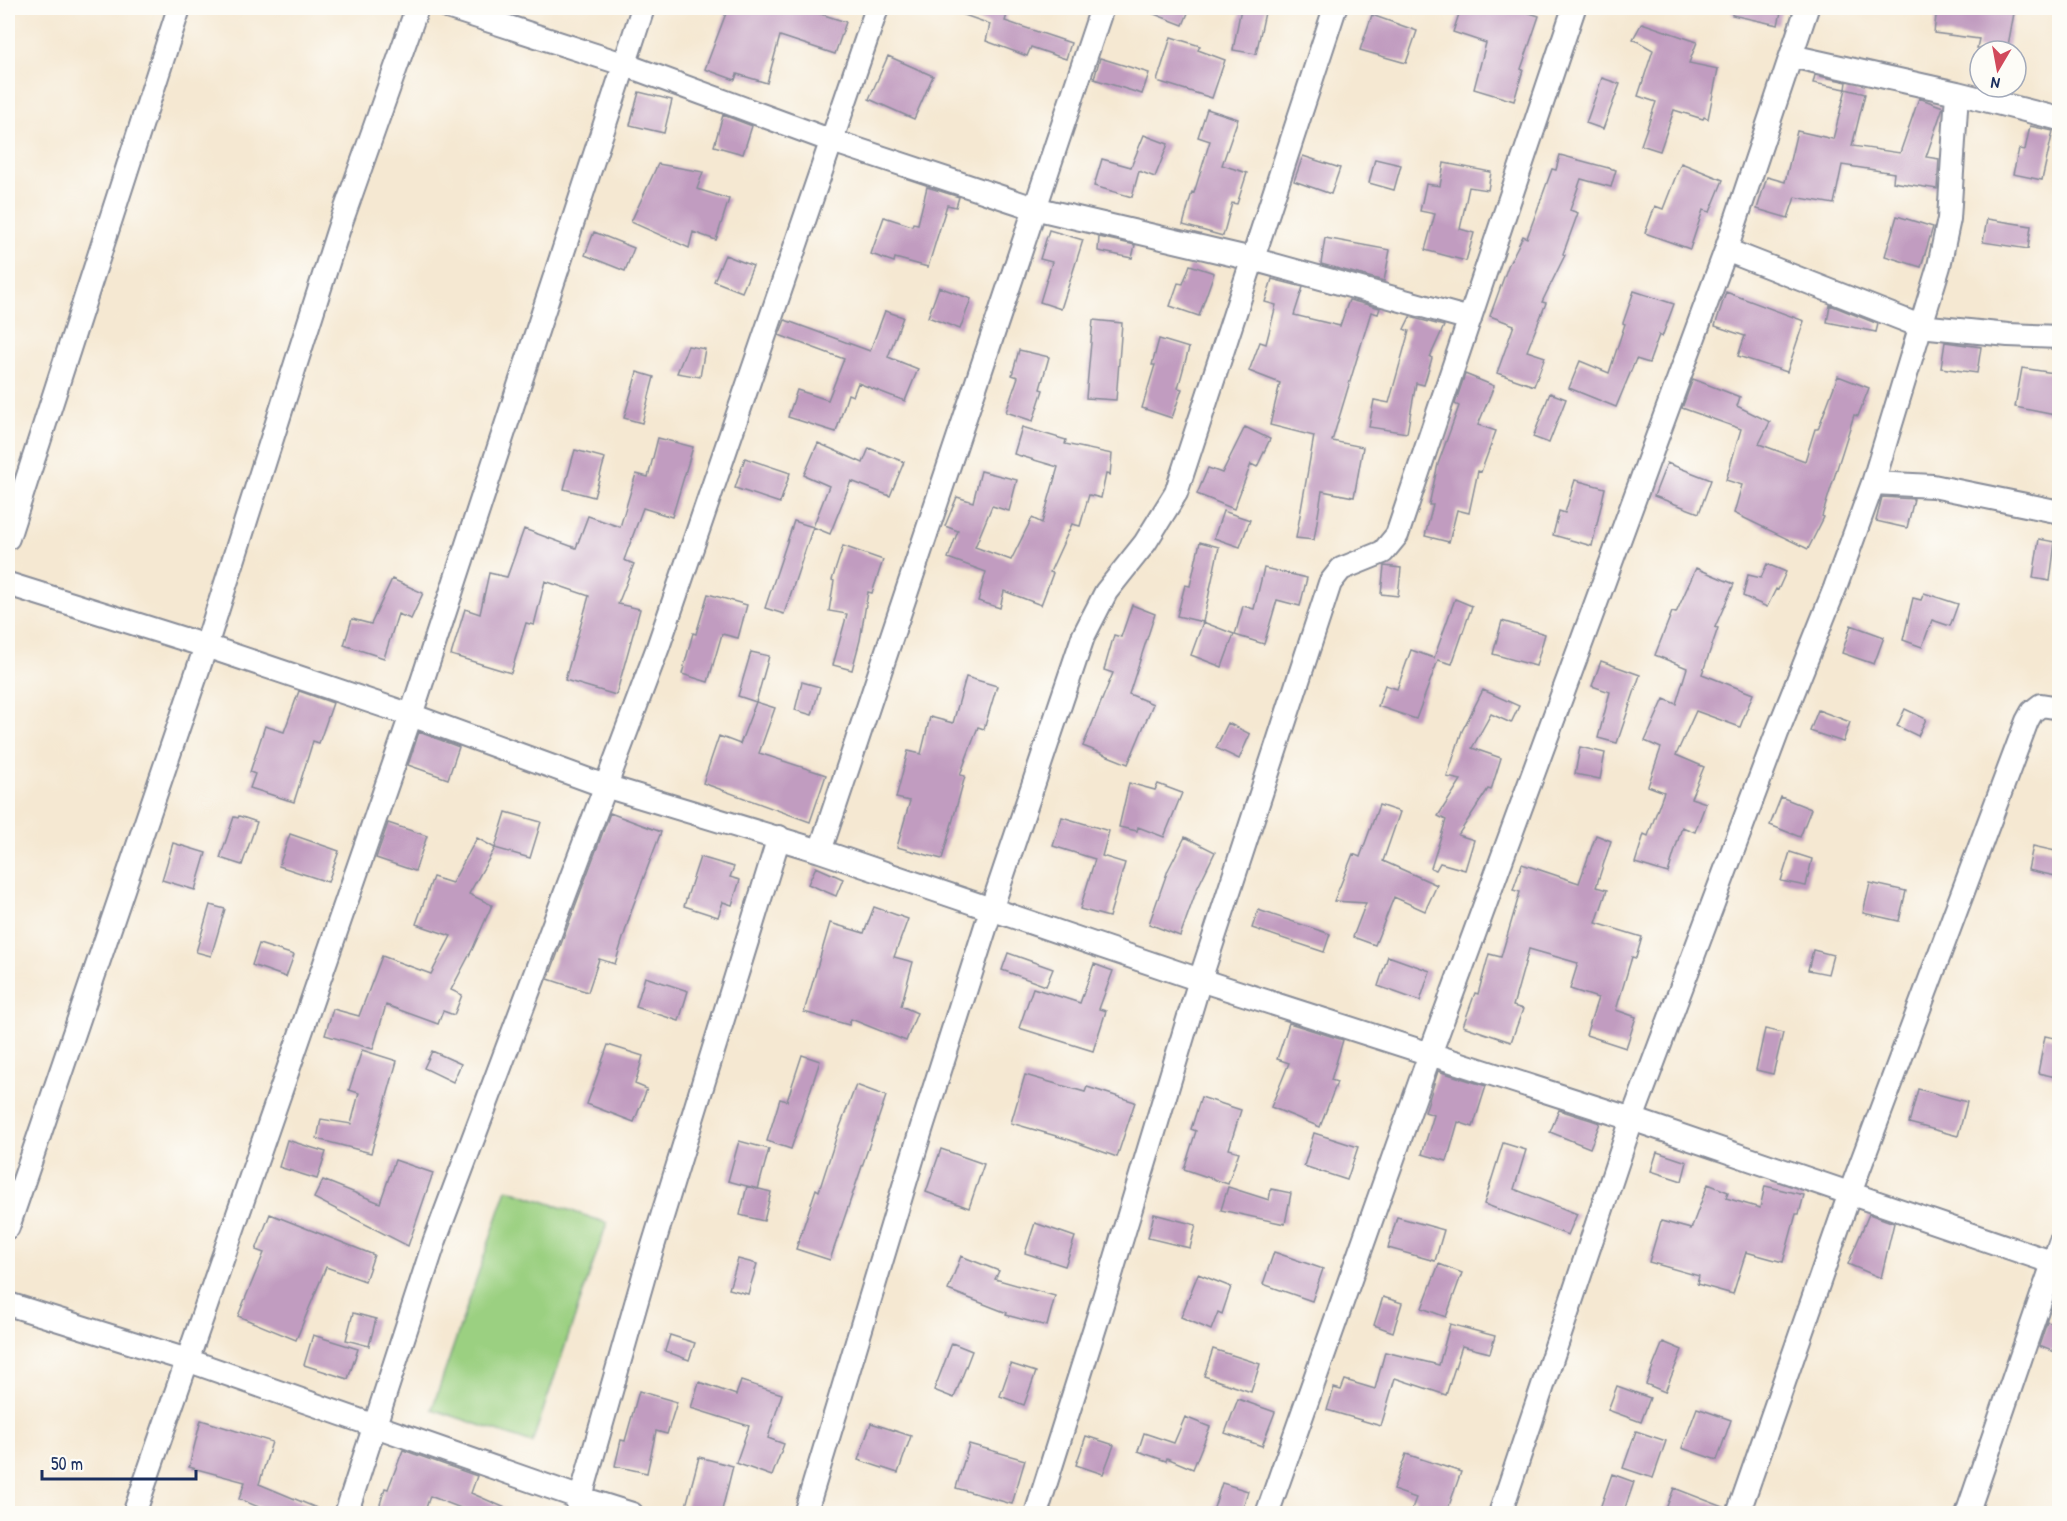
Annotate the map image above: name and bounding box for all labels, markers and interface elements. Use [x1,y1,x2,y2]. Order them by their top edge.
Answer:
north arrow [1968,39,2028,99]
text: N [1989,72,2001,95]
scale bar [42,1443,196,1481]
text: 50 m [51,1451,83,1476]

